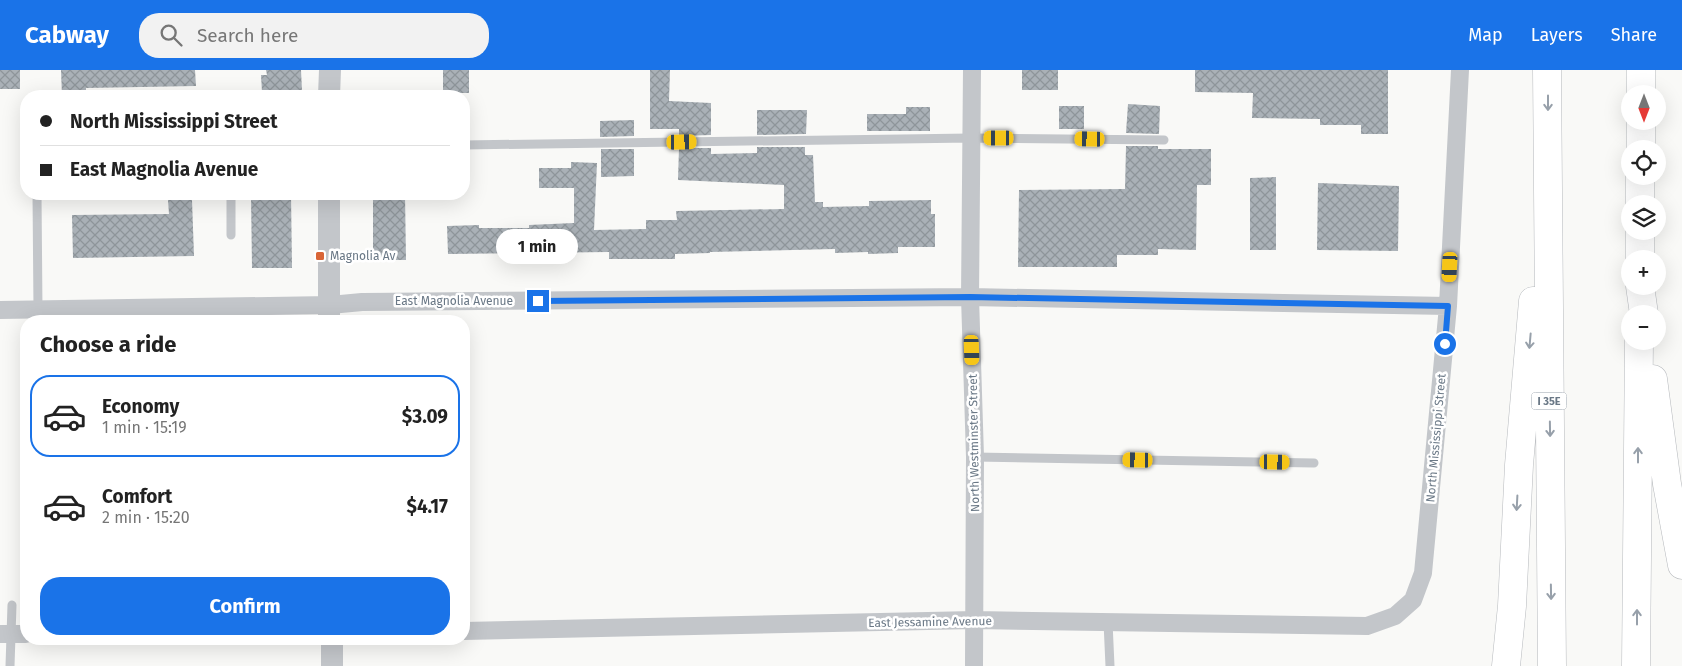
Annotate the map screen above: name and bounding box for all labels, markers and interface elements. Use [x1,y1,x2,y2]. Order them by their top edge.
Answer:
search box [139,13,489,58]
text: Cabway [25,21,109,49]
icon: search [157,21,185,49]
text: Search here [197,24,298,47]
text: Map [1468,24,1503,46]
text: Layers [1531,24,1583,46]
text: Share [1611,24,1657,46]
north arrow [1621,85,1666,130]
map controls [1621,85,1666,350]
one-way arrow [1543,95,1552,111]
text: North Mississippi Street [70,110,278,133]
car [984,131,1014,146]
car [1074,131,1105,147]
car [666,134,697,150]
button: locate [1621,140,1666,185]
text: East Magnolia Avenue [70,158,258,181]
button: layers [1621,195,1666,240]
callout: 1 min [497,228,579,264]
text: 1 min [518,237,556,256]
place label: Magnolia Av [330,249,396,263]
marker: Magnolia Av [314,250,326,262]
button: + [1621,250,1666,295]
car [1441,252,1458,282]
route end [527,290,549,312]
street label: East Magnolia Avenue [395,294,513,308]
button: − [1621,305,1666,350]
text: Choose a ride [40,331,176,358]
route start [1434,333,1456,355]
one-way arrow [1525,333,1534,349]
car [963,335,980,365]
street label: North Mississippi Street [1423,372,1449,503]
street label: North Westminster Street [966,373,982,512]
road number: I 35E [1532,392,1566,410]
icon: car [42,394,87,439]
text: Economy [102,395,179,418]
text: $3.09 [402,405,448,428]
text: 1 min · 15:19 [102,418,187,437]
one-way arrow [1545,421,1554,437]
one-way arrow [1633,447,1643,464]
car [1122,452,1153,468]
car [1259,454,1290,470]
icon: car [42,484,87,529]
text: Comfort [102,485,172,508]
text: $4.17 [406,495,448,518]
one-way arrow [1512,495,1521,511]
text: 2 min · 15:20 [102,508,190,527]
button: Confirm [40,577,450,635]
one-way arrow [1546,584,1556,600]
one-way arrow [1632,610,1642,626]
street label: East Jessamine Avenue [868,614,992,630]

